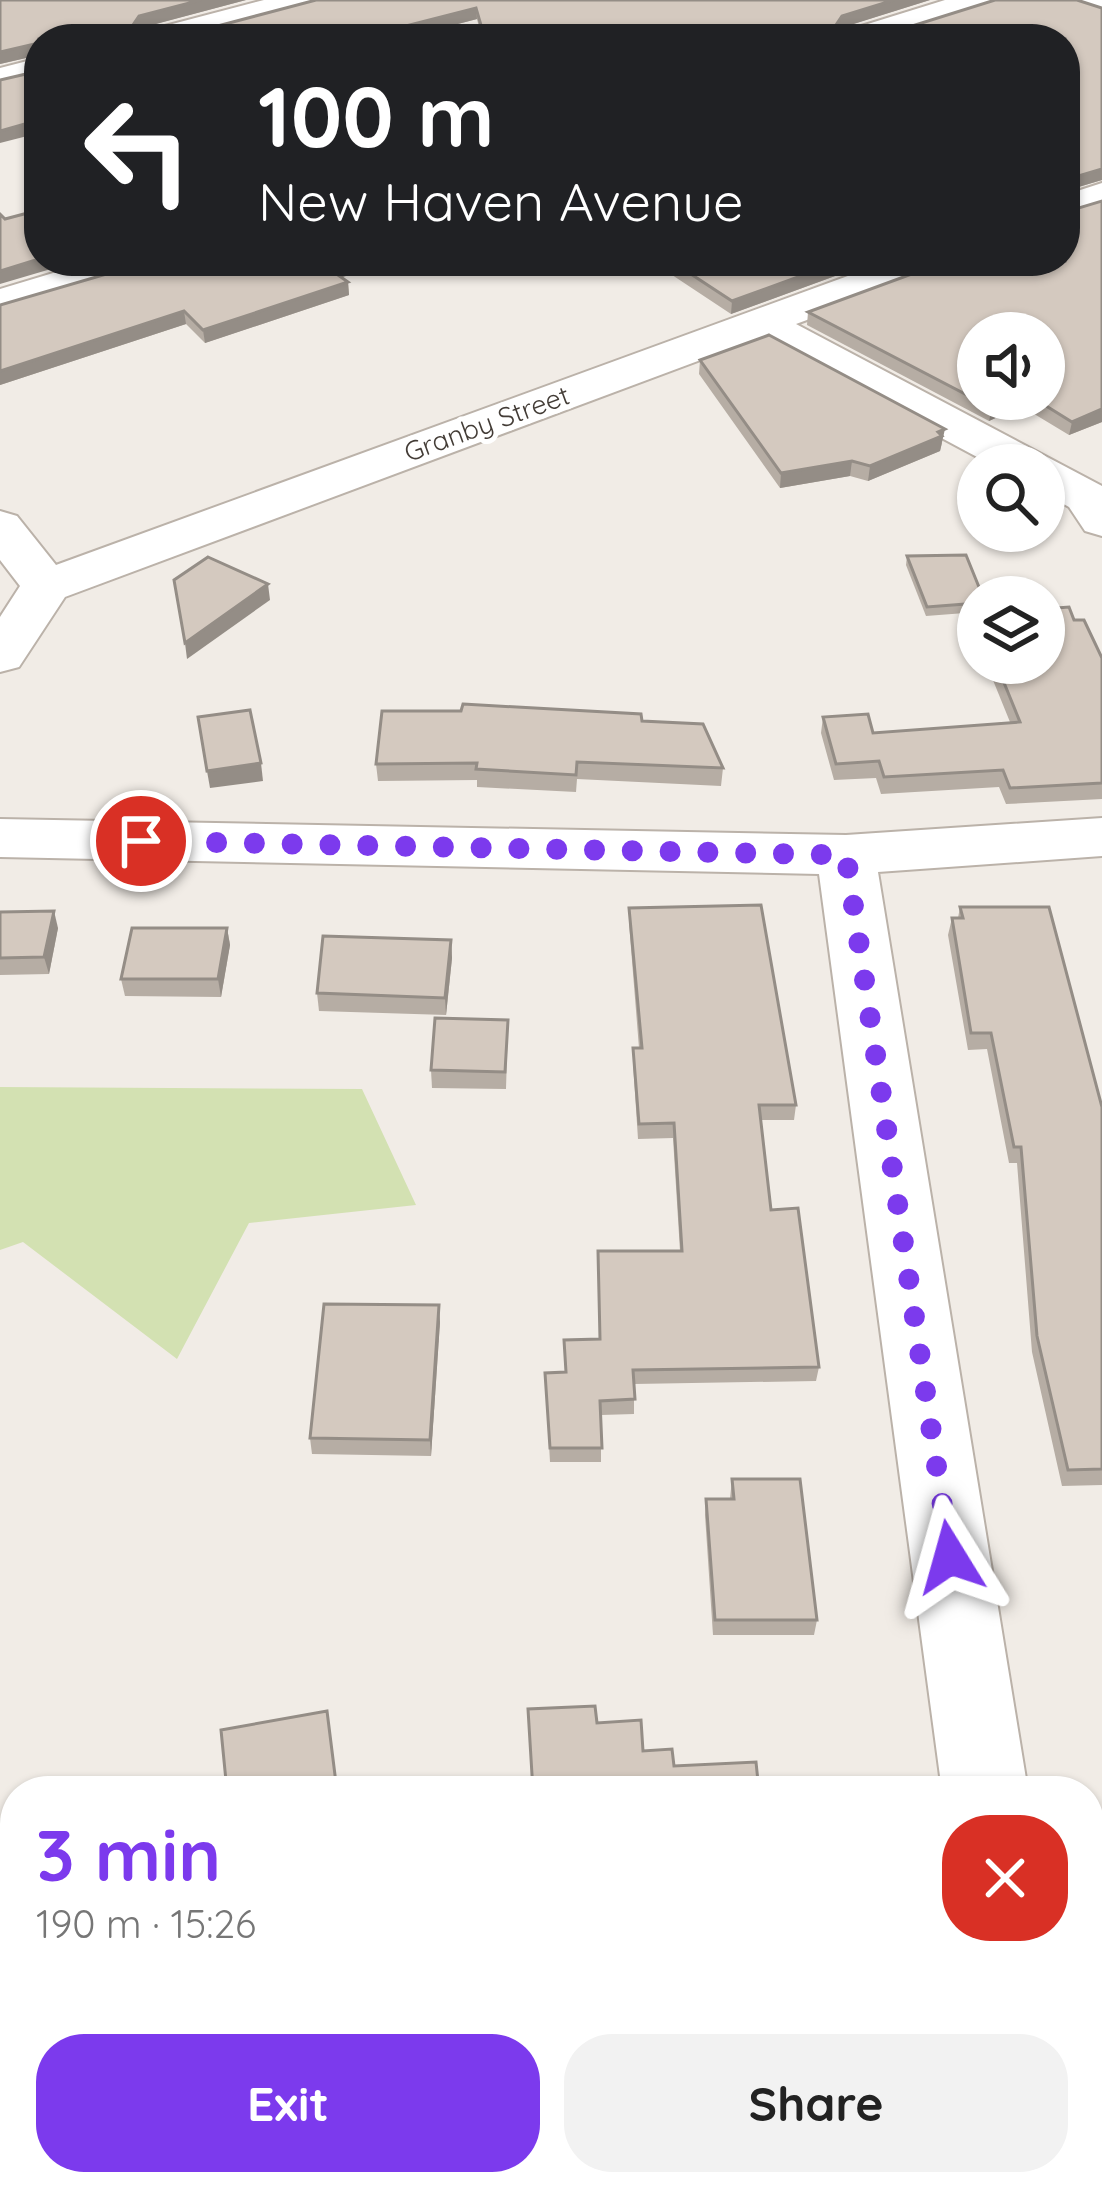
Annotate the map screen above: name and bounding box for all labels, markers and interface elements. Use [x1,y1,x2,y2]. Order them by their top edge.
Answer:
text: 100 m [258,63,495,168]
icon: left [60,72,216,228]
text: New Haven Avenue [258,167,744,235]
map controls [957,312,1065,684]
button: sound [957,312,1065,420]
street label: Granby Street [399,377,574,469]
button: search [957,444,1065,552]
button: layers [957,576,1065,684]
pin [90,790,192,892]
icon: arrive [108,808,174,874]
position arrow [887,1494,1013,1620]
text: 3 min [36,1809,221,1899]
button: close [942,1815,1068,1941]
text: 190 m · 15:26 [36,1899,256,1948]
button: Exit [36,2034,540,2172]
button: Share [564,2034,1068,2172]

